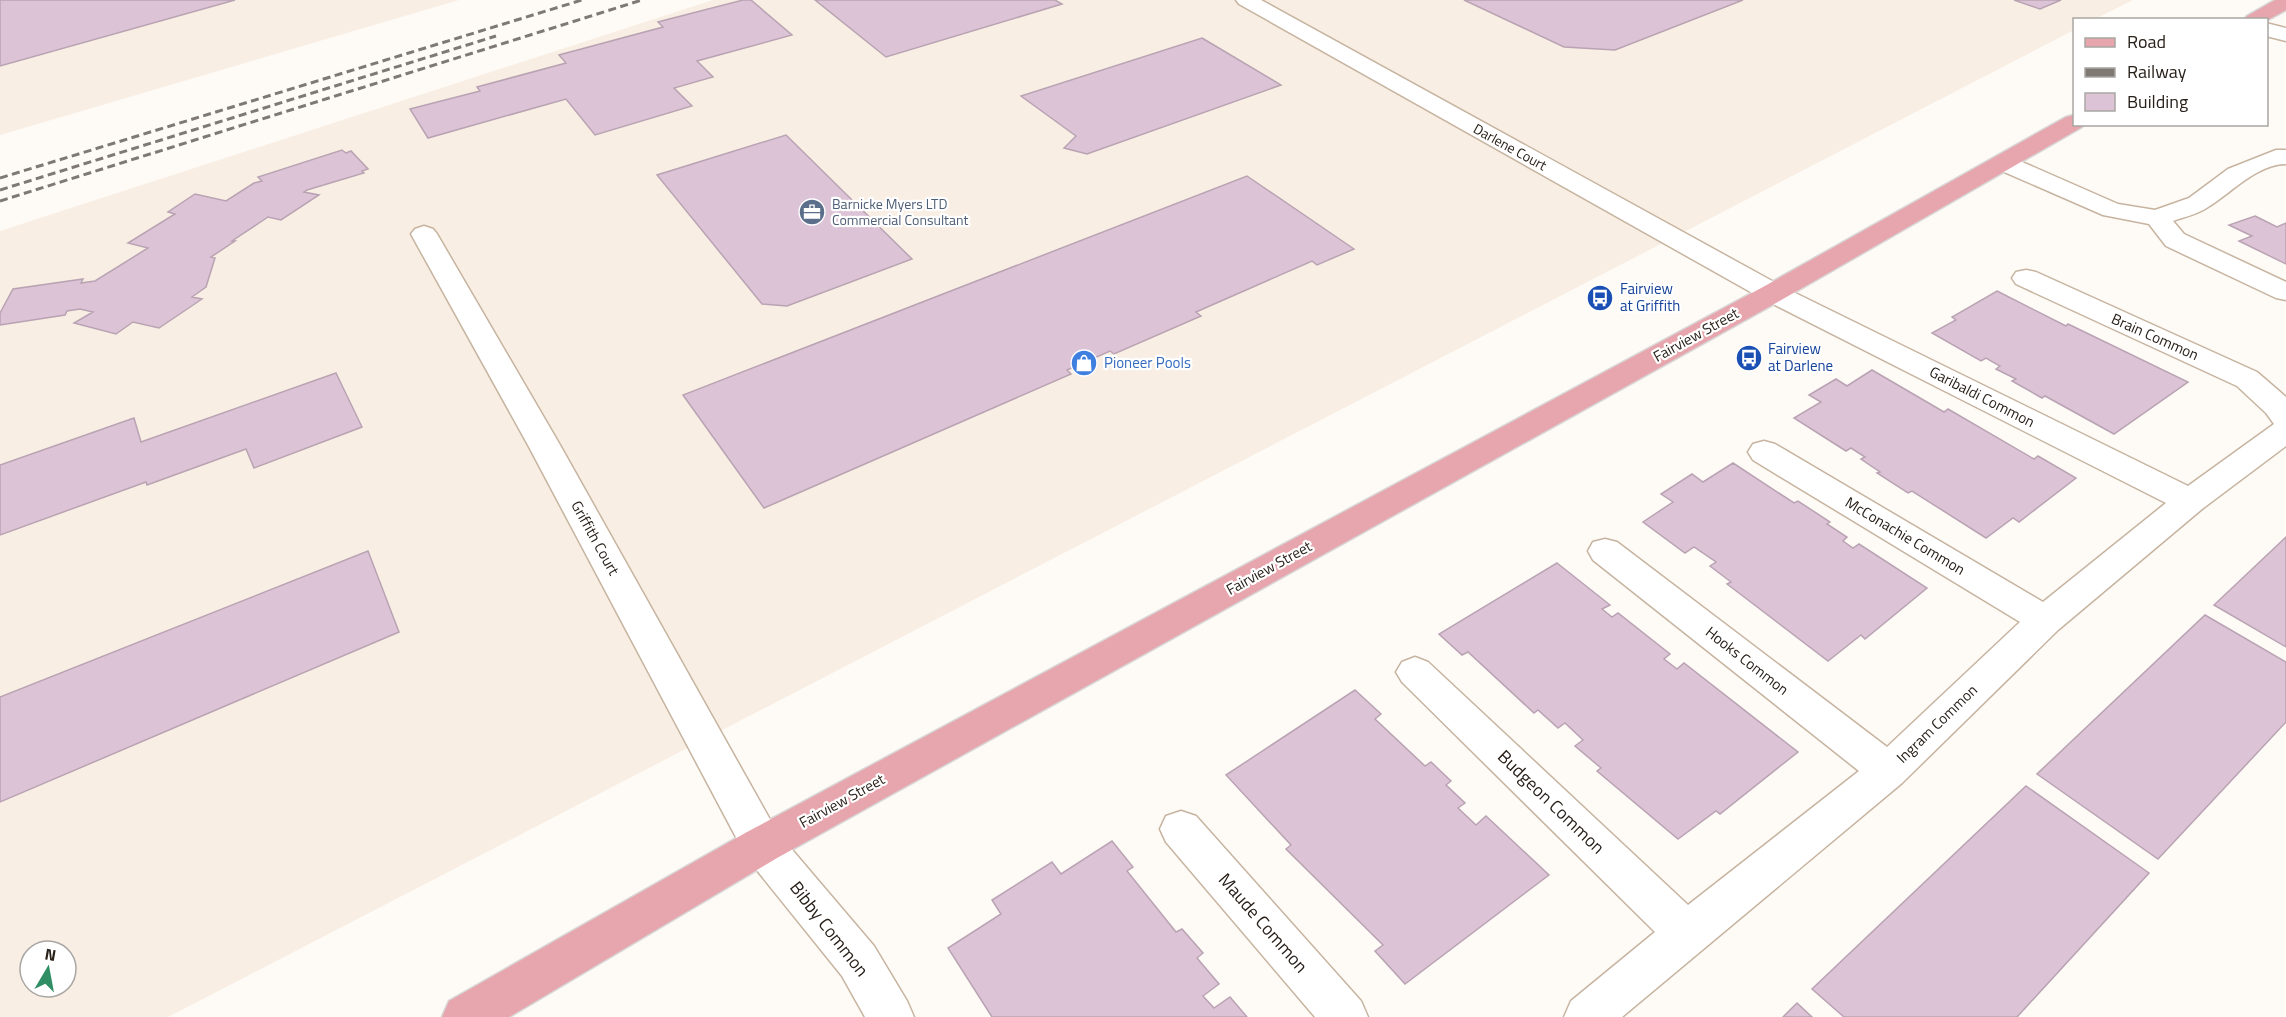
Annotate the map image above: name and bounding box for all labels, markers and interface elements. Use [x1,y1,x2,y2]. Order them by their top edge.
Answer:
legend [2073,18,2268,126]
text: Road [2127,28,2166,55]
text: Railway [2127,58,2187,85]
text: Building [2127,88,2188,115]
street label: Darlene Court [1470,118,1551,175]
place label: Barnicke Myers LTD Commercial Consultant [832,193,969,230]
office icon: Barnicke Myers LTD Commercial Consultant [797,197,827,227]
place label: Fairview at Griffith [1620,277,1680,317]
bus stop icon: Fairview at Griffith [1585,283,1615,313]
street label: Fairview Street [1649,301,1743,368]
street label: Brain Common [2108,307,2203,366]
place label: Fairview at Darlene [1768,337,1833,377]
bus stop icon: Fairview at Darlene [1734,343,1764,373]
shop icon: Pioneer Pools [1069,348,1099,378]
place label: Pioneer Pools [1104,351,1191,374]
street label: Garibaldi Common [1926,360,2039,433]
street label: McConachie Common [1841,491,1970,581]
street label: Griffith Court [566,496,626,580]
street label: Fairview Street [1222,534,1316,601]
street label: Hooks Common [1701,621,1794,701]
street label: Ingram Common [1891,679,1982,768]
street label: Budgeon Common [1492,743,1611,860]
street label: Fairview Street [795,767,889,834]
street label: Maude Common [1212,867,1314,979]
street label: Bibby Common [783,875,875,982]
north arrow [18,939,78,999]
text: N [43,941,58,967]

